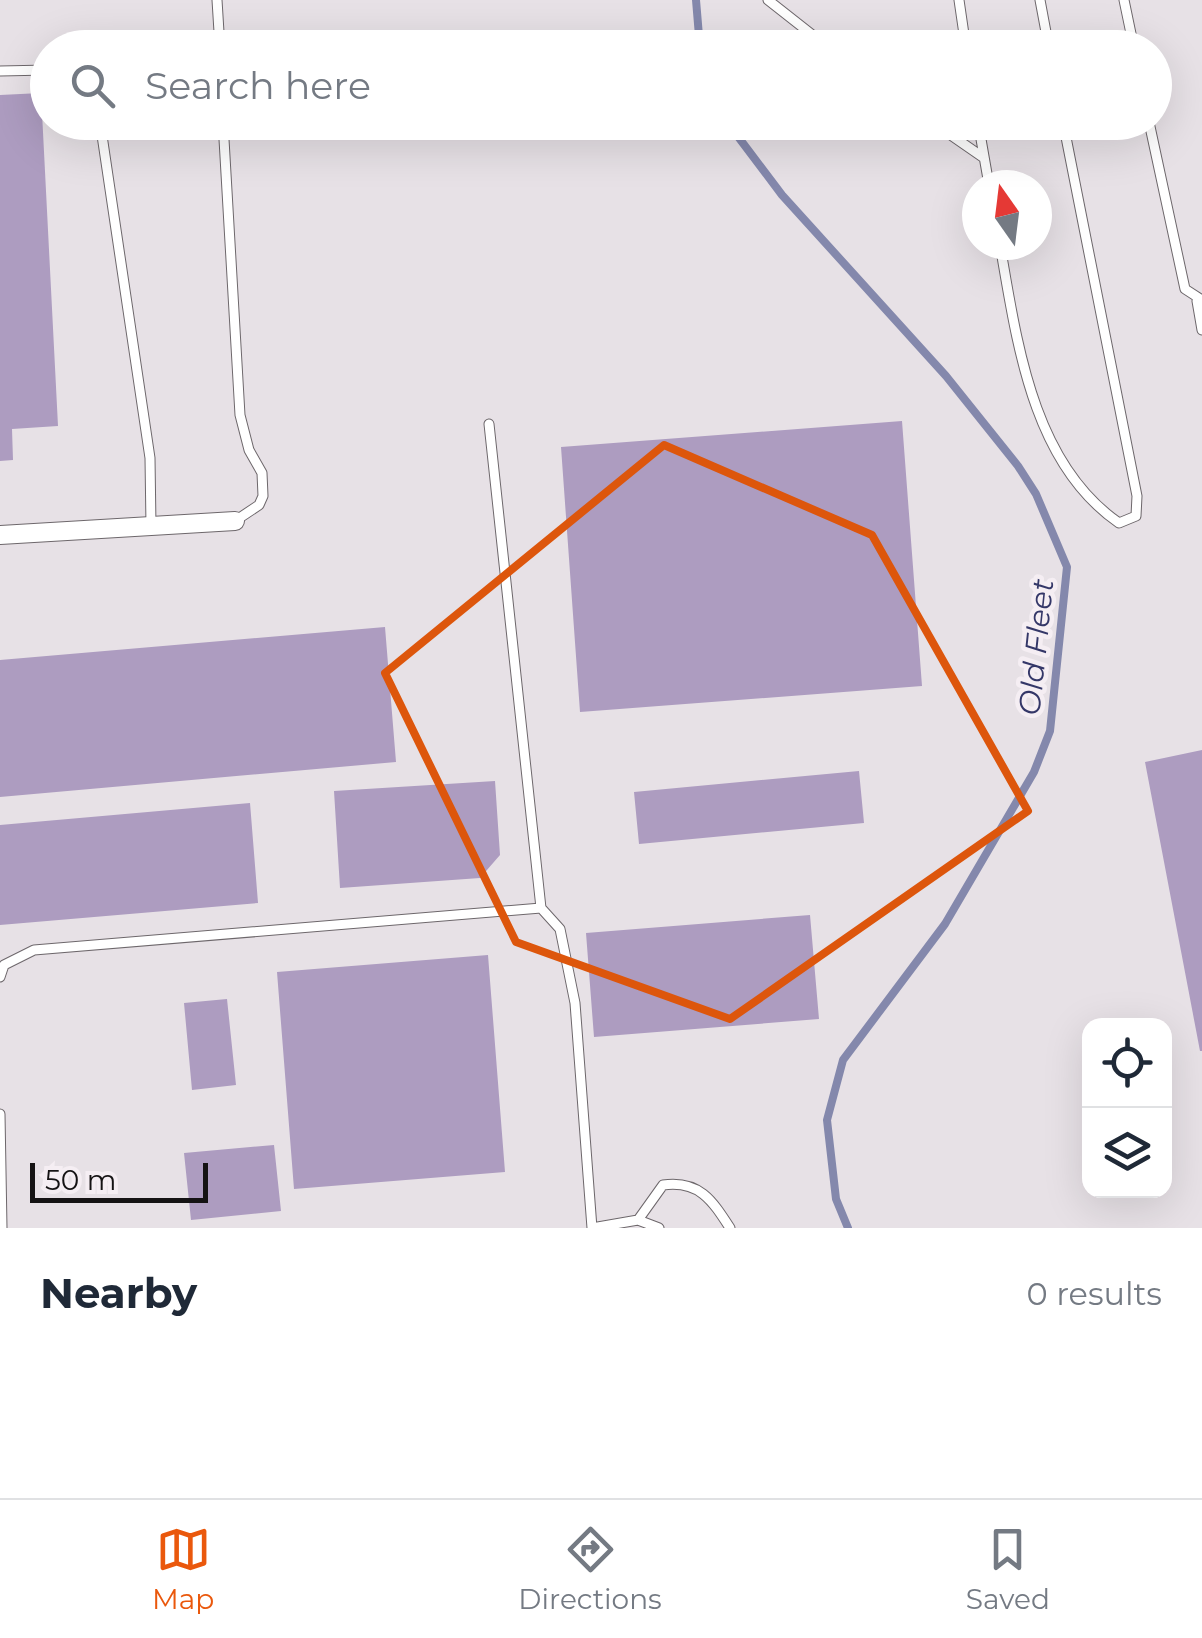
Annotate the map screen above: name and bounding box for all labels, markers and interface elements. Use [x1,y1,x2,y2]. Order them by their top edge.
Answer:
search box [30,30,1172,140]
icon: search [65,58,120,113]
text: Search here [145,62,371,109]
north arrow [962,170,1052,260]
water label: Old Fleet [1010,577,1062,717]
map controls [1082,1018,1172,1198]
button: locate [1082,1018,1172,1108]
button: layers [1082,1108,1172,1198]
scale bar [30,1158,208,1202]
text: 50 m [45,1163,116,1197]
text: Nearby [40,1267,197,1319]
text: 0 results [1027,1274,1162,1313]
tab: Map [152,1522,214,1616]
tab: Directions [518,1522,662,1616]
tab: Saved [966,1522,1050,1616]

